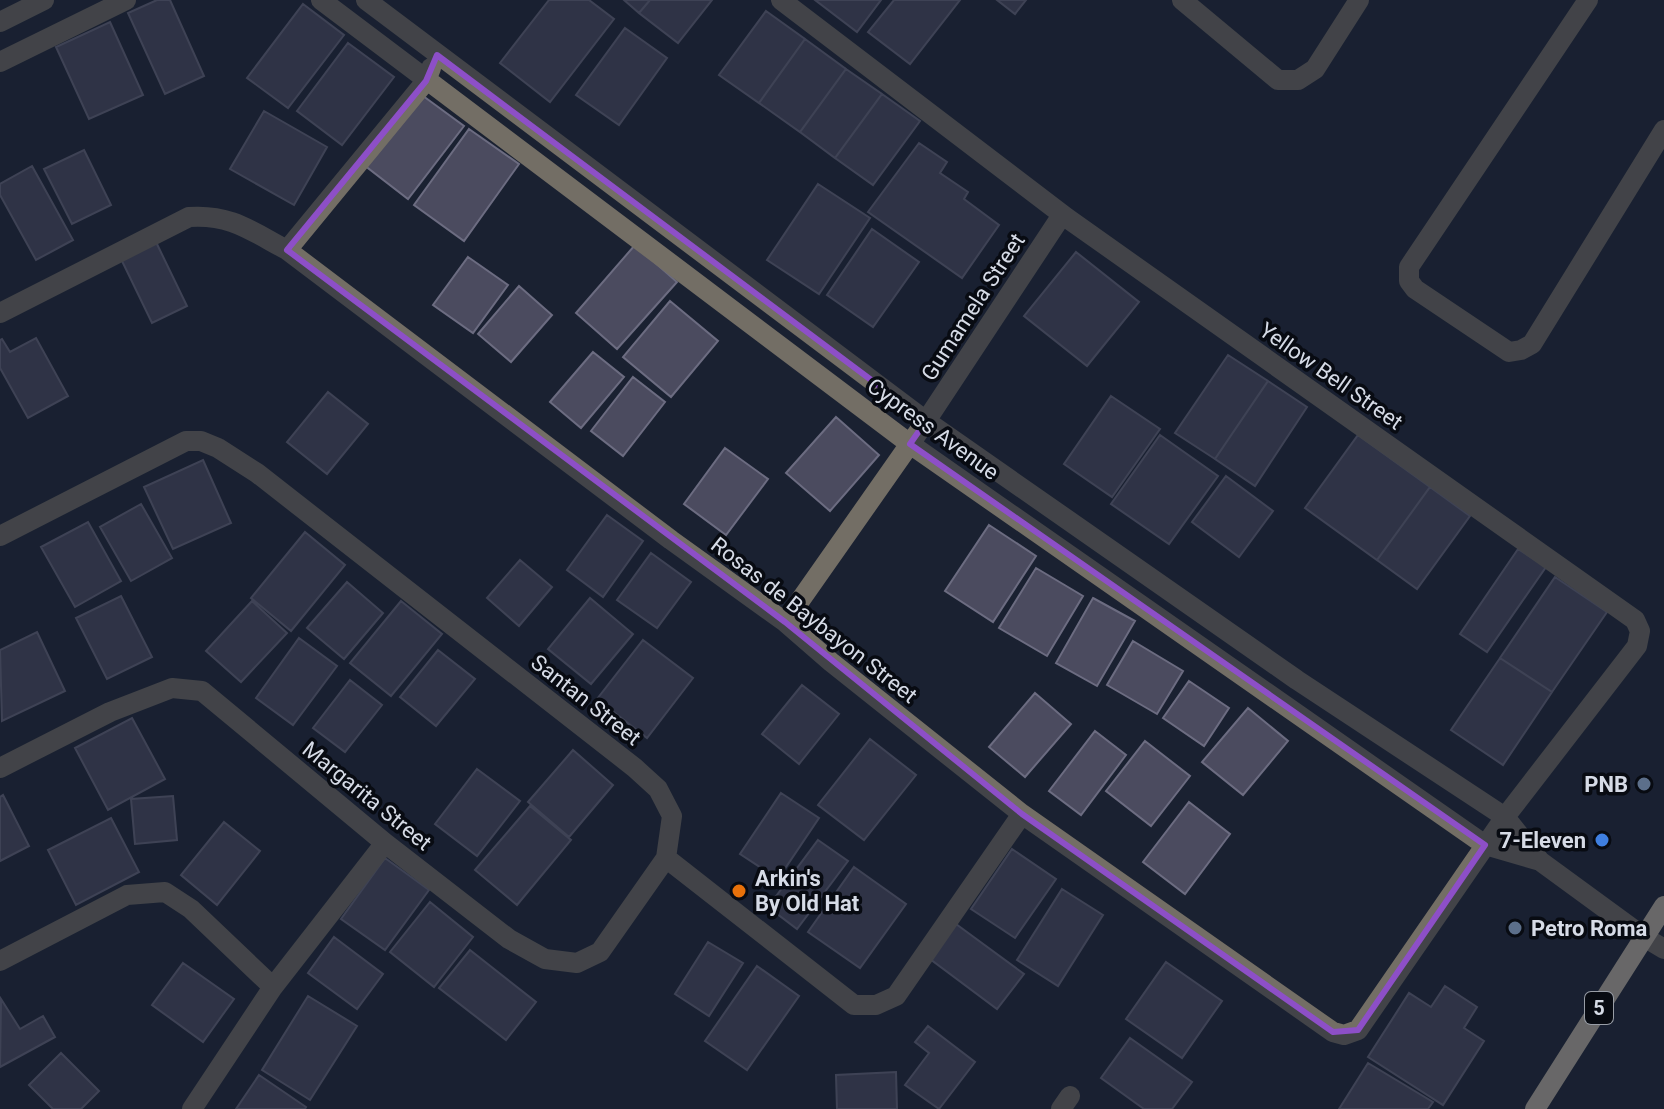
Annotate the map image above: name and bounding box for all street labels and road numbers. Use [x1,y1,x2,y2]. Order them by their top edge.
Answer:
street label: Gumamela Street [916,229,1030,385]
street label: Yellow Bell Street [1255,317,1407,435]
street label: Cypress Avenue [863,373,1003,485]
street label: Rosas de Baybayon Street [706,532,922,708]
street label: Santan Street [526,650,646,750]
street label: Margarita Street [298,737,436,855]
road number: 5 [1585,992,1613,1024]

